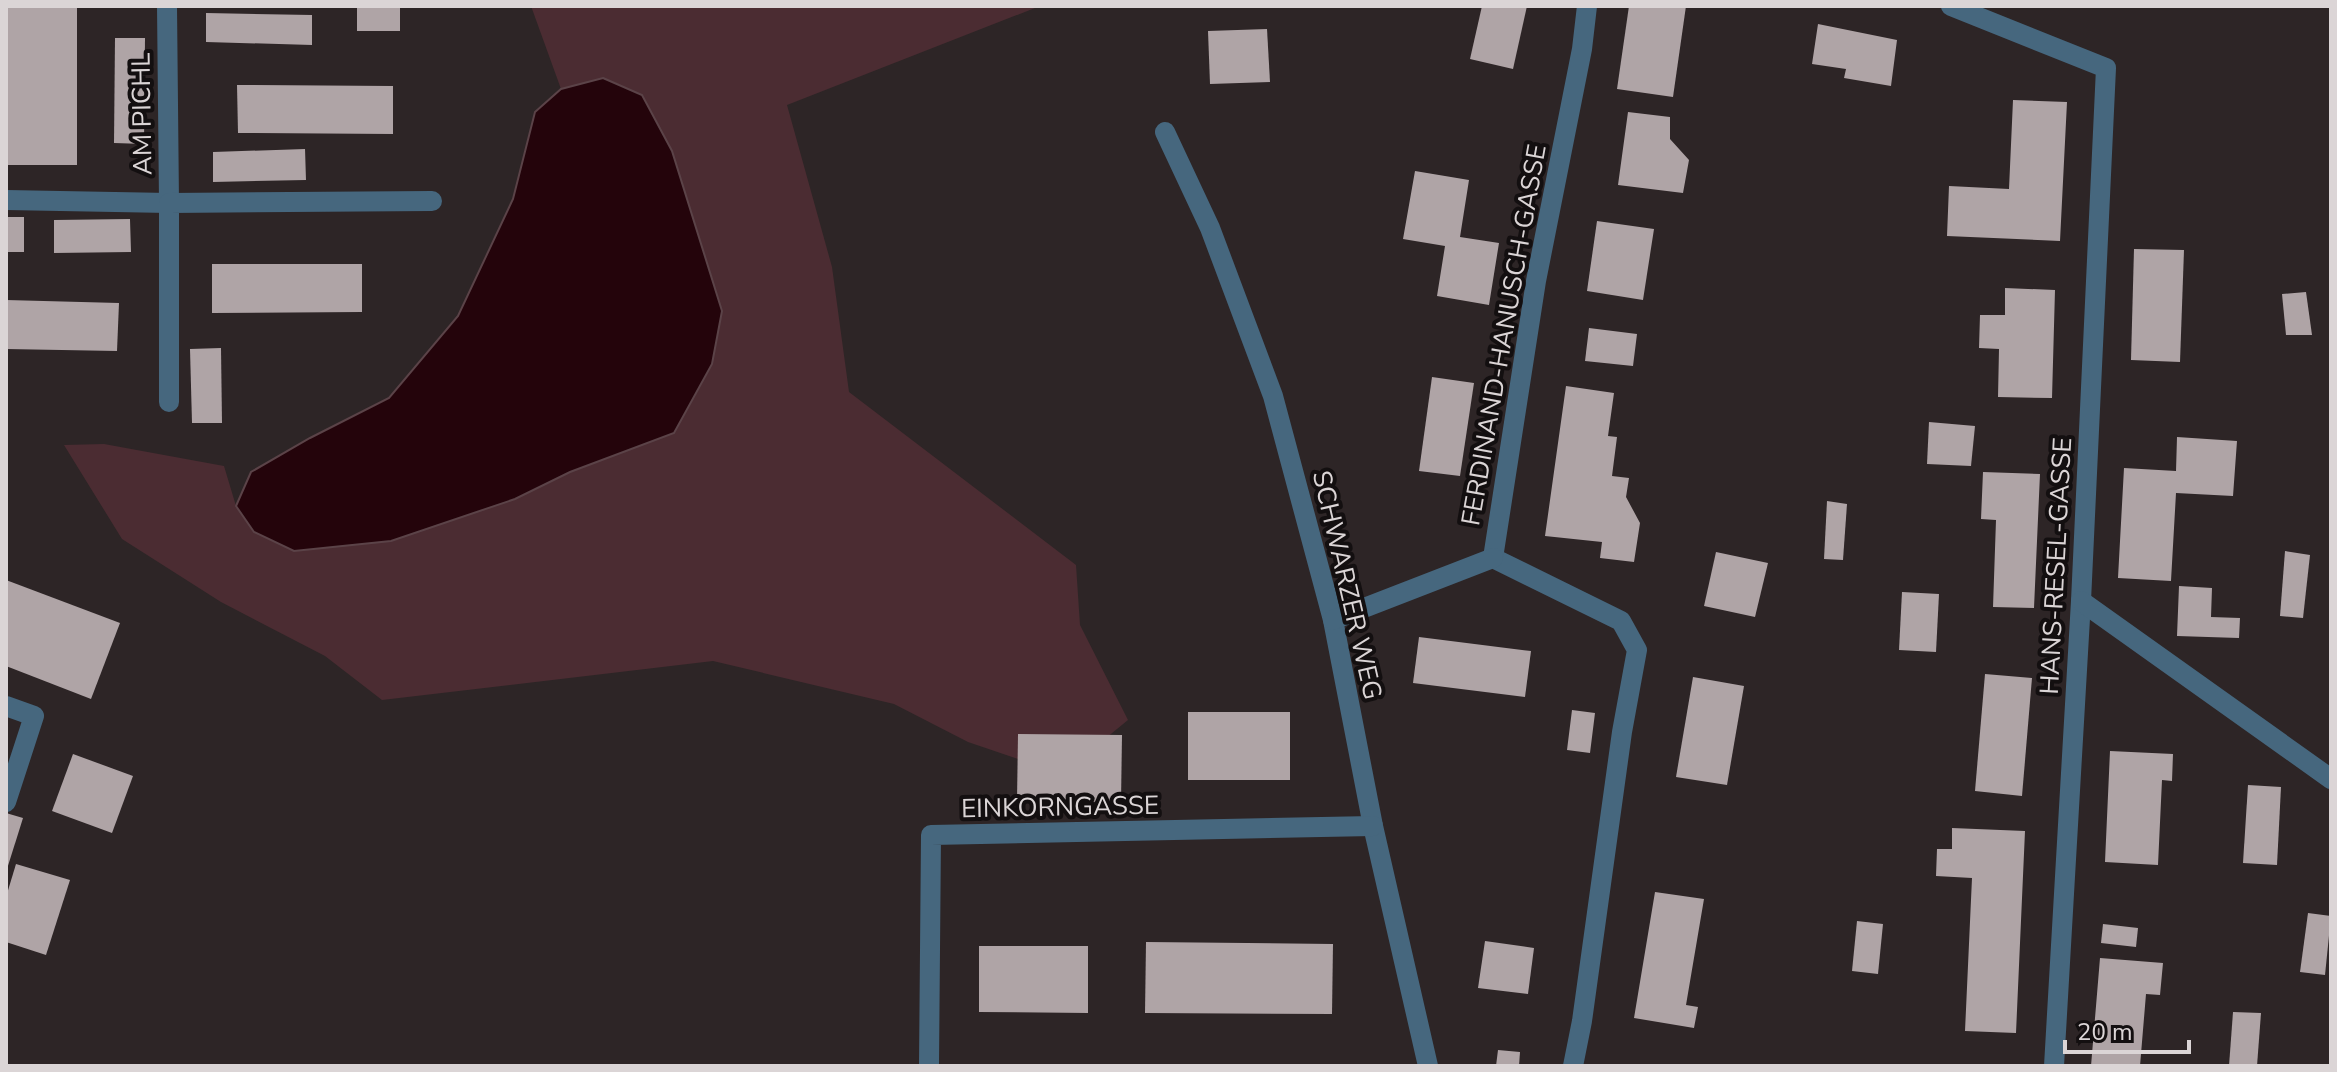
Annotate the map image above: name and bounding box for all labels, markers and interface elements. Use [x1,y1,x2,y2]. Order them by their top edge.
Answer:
street label: AM PICHL [123,53,161,175]
street label: FERDINAND-HANUSCH-GASSE [1453,142,1555,528]
street label: HANS-RESEL-GASSE [2032,437,2080,695]
street label: SCHWARZER WEG [1304,467,1390,703]
street label: EINKORNGASSE [961,788,1159,826]
scale bar [2065,1004,2189,1054]
text: 20 m [2077,1016,2133,1048]

